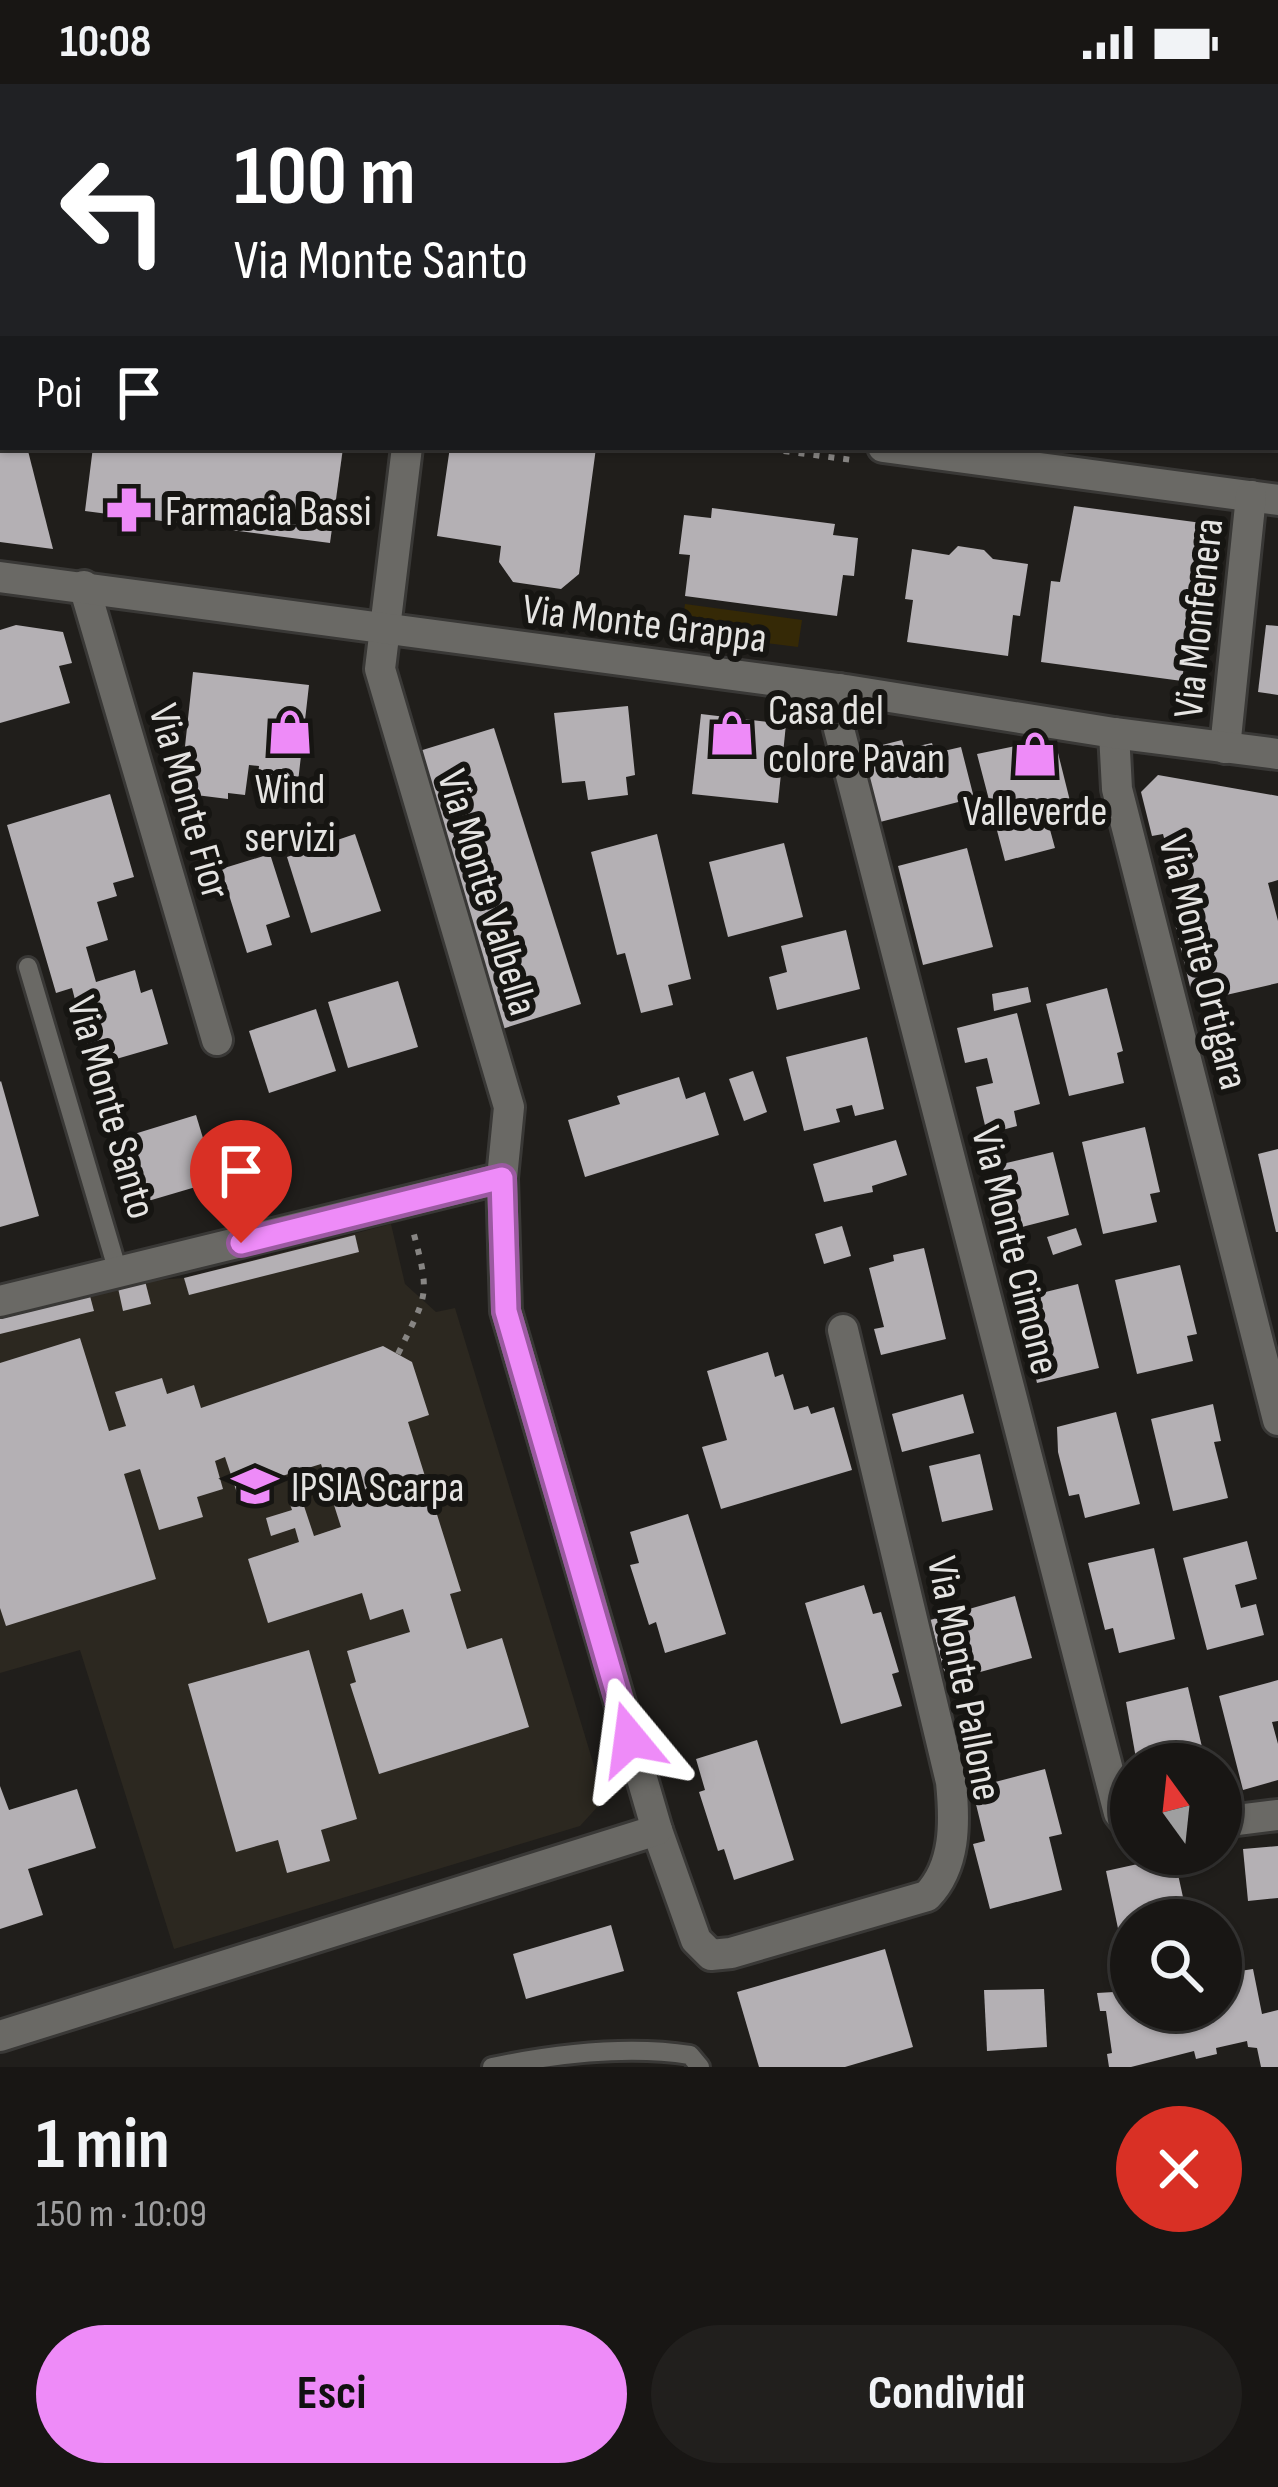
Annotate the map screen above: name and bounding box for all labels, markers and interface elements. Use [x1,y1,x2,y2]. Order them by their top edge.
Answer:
text: 10:08 [60,15,151,70]
text: 100 m [234,127,416,228]
icon: left [36,132,192,288]
text: Via Monte Santo [234,229,528,294]
icon: arrive [106,360,172,426]
text: Poi [36,366,82,421]
pharmacy icon: Farmacia Bassi [104,485,154,535]
place label: Farmacia Bassi [165,487,371,538]
street label: Via Monfenera [1164,516,1235,721]
street label: Via Monte Grappa [520,584,770,665]
place label: Casa del colore Pavan [768,686,945,785]
street label: Via Monte Fior [137,698,241,905]
shop icon: Wind servizi [265,707,315,757]
shop icon: Casa del colore Pavan [707,708,757,758]
shop icon: Valleverde [1010,729,1060,779]
street label: Via Monte Valbella [425,764,548,1022]
place label: Wind servizi [244,765,336,864]
place label: Valleverde [963,787,1107,838]
street label: Via Monte Ortigara [1146,830,1259,1095]
street label: Via Monte Santo [55,991,167,1225]
pin [190,1120,292,1243]
street label: Via Monte Cimone [959,1121,1070,1380]
icon: arrive [208,1138,274,1204]
school or university icon: IPSIA Scarpa [230,1461,280,1511]
place label: IPSIA Scarpa [291,1463,464,1514]
street label: Via Monte Pallone [915,1552,1012,1805]
position arrow [567,1676,693,1802]
north arrow [1110,1743,1242,1875]
map controls [1110,1743,1242,2031]
button: search [1110,1899,1242,2031]
text: 1 min [36,2102,170,2189]
button: close [1116,2106,1242,2232]
text: 150 m · 10:09 [36,2191,207,2238]
button: Esci [36,2325,627,2463]
button: Condividi [651,2325,1242,2463]

